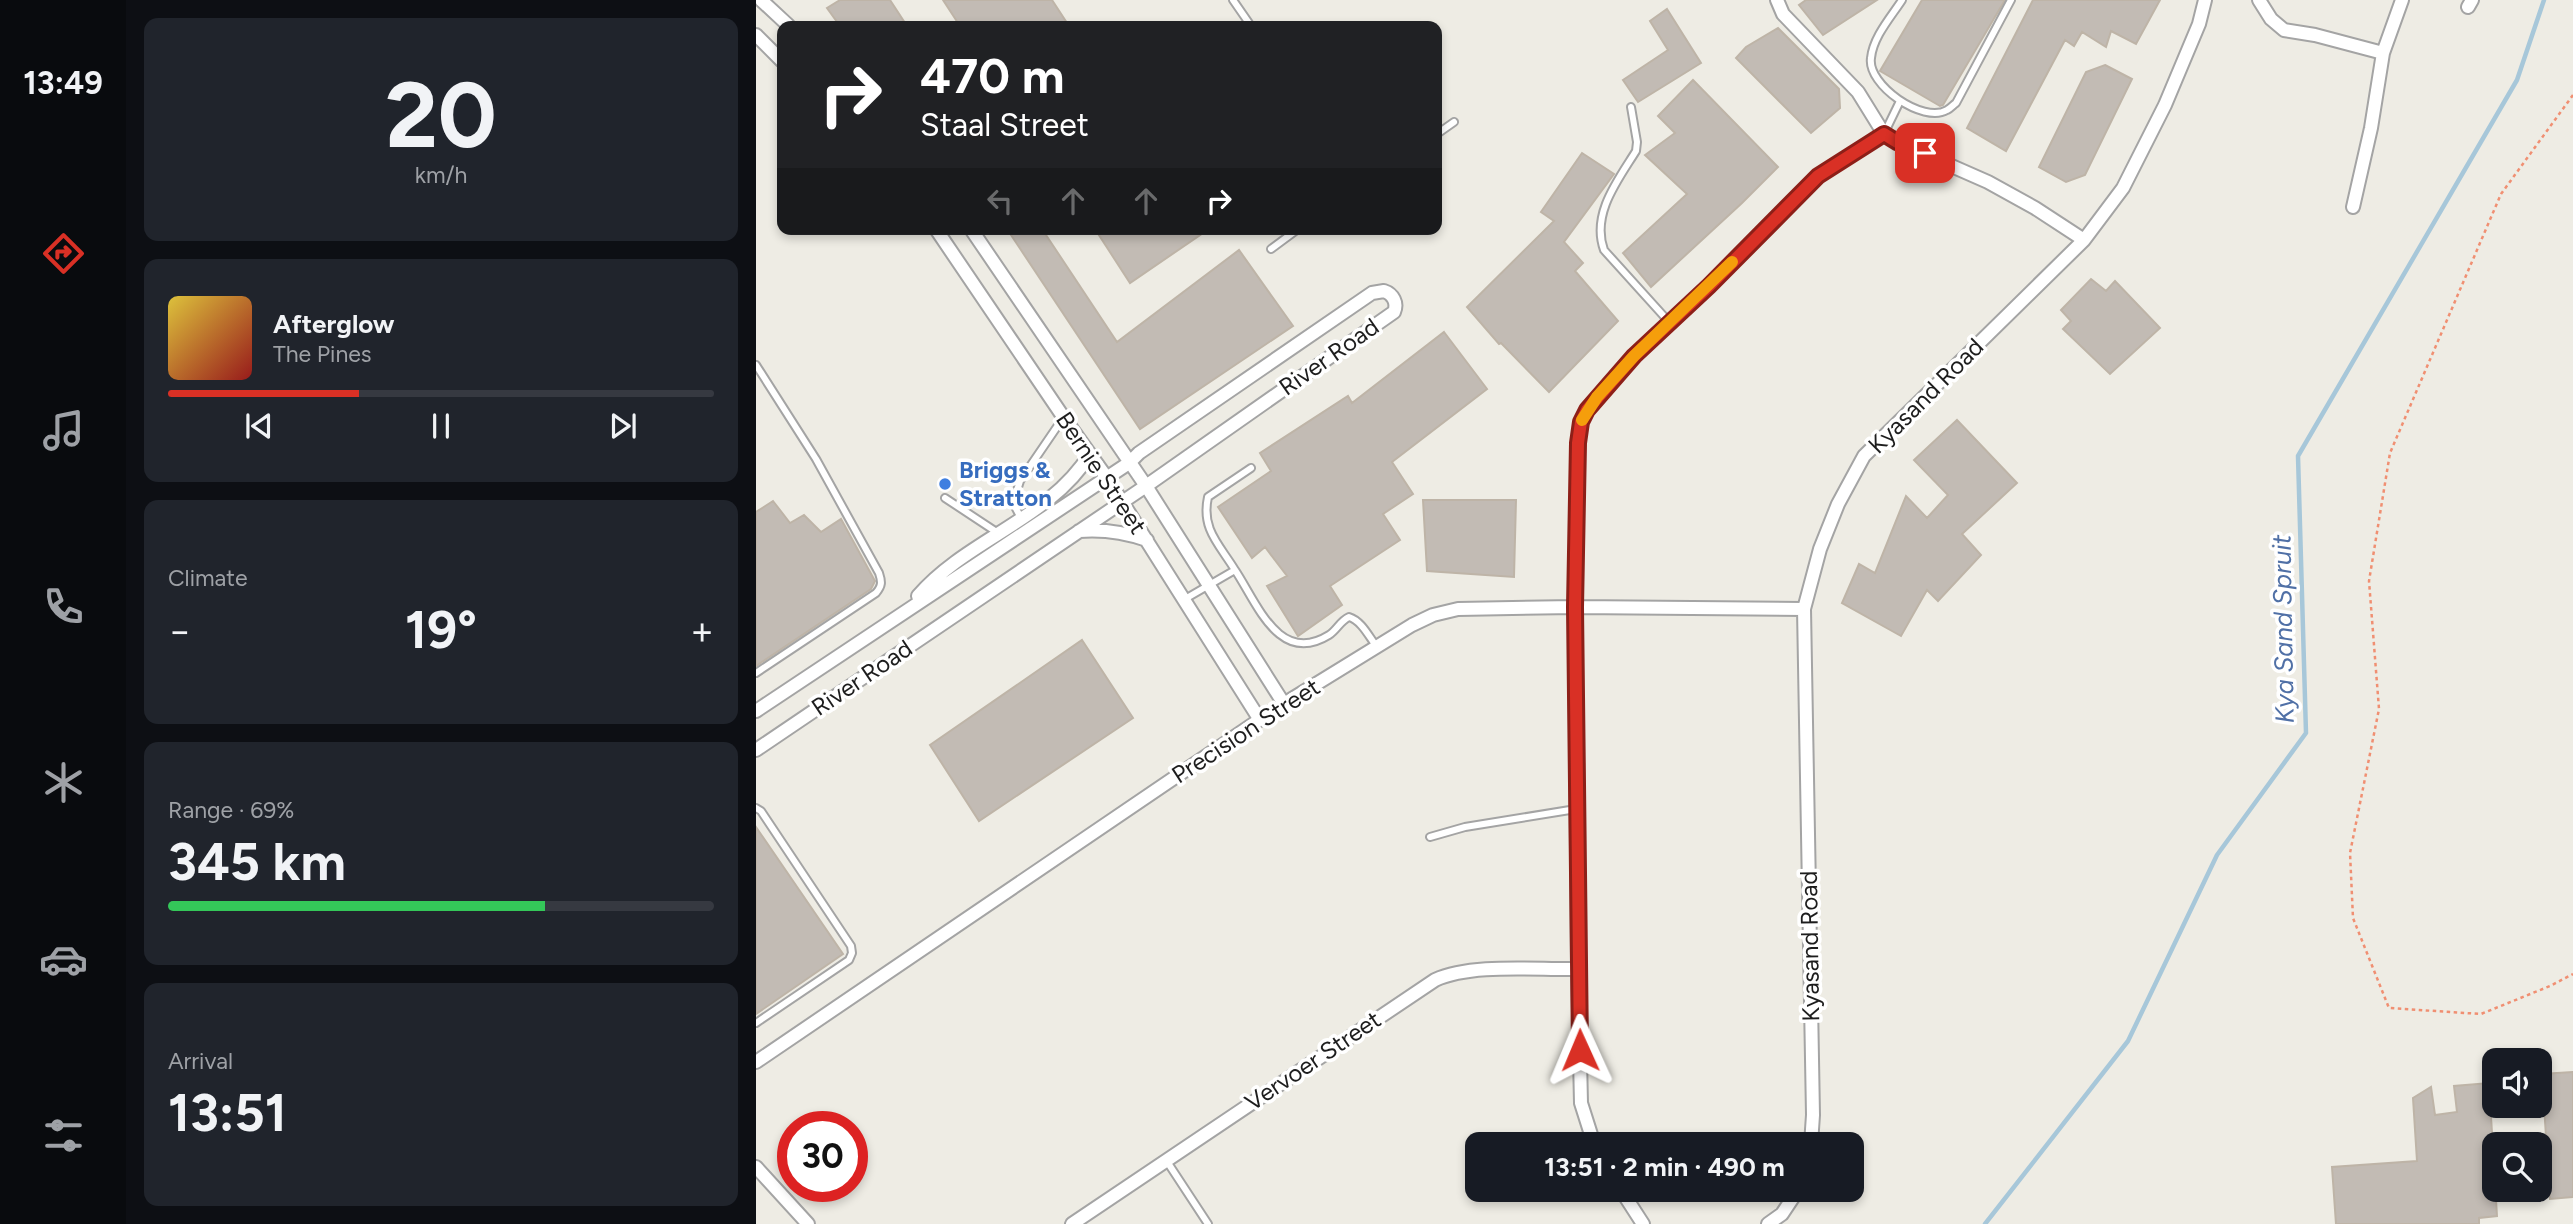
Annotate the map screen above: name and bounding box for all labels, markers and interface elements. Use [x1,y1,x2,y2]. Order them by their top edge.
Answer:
text: 470 m [920,46,1064,105]
icon: right [805,49,896,140]
text: 20 [385,61,497,170]
text: 13:49 [23,64,103,102]
text: Staal Street [920,106,1089,144]
pin [1895,123,1955,183]
icon: arrive [1906,134,1944,172]
text: km/h [415,161,467,189]
icon: left [981,182,1019,220]
icon: ahead [1054,182,1092,220]
icon: ahead [1127,182,1165,220]
icon: right [1200,182,1238,220]
icon: directions [39,229,88,278]
text: Afterglow [273,308,395,340]
street label: River Road [1273,312,1384,402]
street label: Kyasand Road [1862,332,1989,459]
text: The Pines [273,340,372,368]
icon: music [39,406,88,455]
street label: Bernie Street [1050,406,1153,539]
icon: previous [240,407,278,445]
icon: pause [422,407,460,445]
icon: next [604,407,642,445]
place label: Briggs & Stratton [959,455,1052,512]
marker: Briggs & Stratton [937,476,953,492]
water label: Kya Sand Spruit [2265,533,2301,724]
text: Climate [168,564,247,592]
icon: phone [39,582,88,631]
text: 19° [405,599,477,661]
text: − [168,608,192,654]
text: + [690,608,714,654]
street label: River Road [806,633,918,722]
street label: Precision Street [1166,672,1325,789]
icon: climate [39,758,88,807]
text: Range · 69% [168,796,294,824]
text: 345 km [168,831,346,893]
street label: Kyasand Road [1794,870,1825,1022]
icon: car [39,935,88,984]
street label: Vervoer Street [1239,1005,1386,1117]
position arrow [1543,1013,1617,1087]
text: Arrival [168,1047,233,1075]
map controls [2482,1048,2552,1202]
button: sound [2482,1048,2552,1118]
text: 13:51 [168,1082,287,1144]
icon: filters [39,1111,88,1160]
speed limit sign: 30 [777,1111,868,1202]
button: search [2482,1132,2552,1202]
text: 13:51 · 2 min · 490 m [1544,1151,1785,1183]

